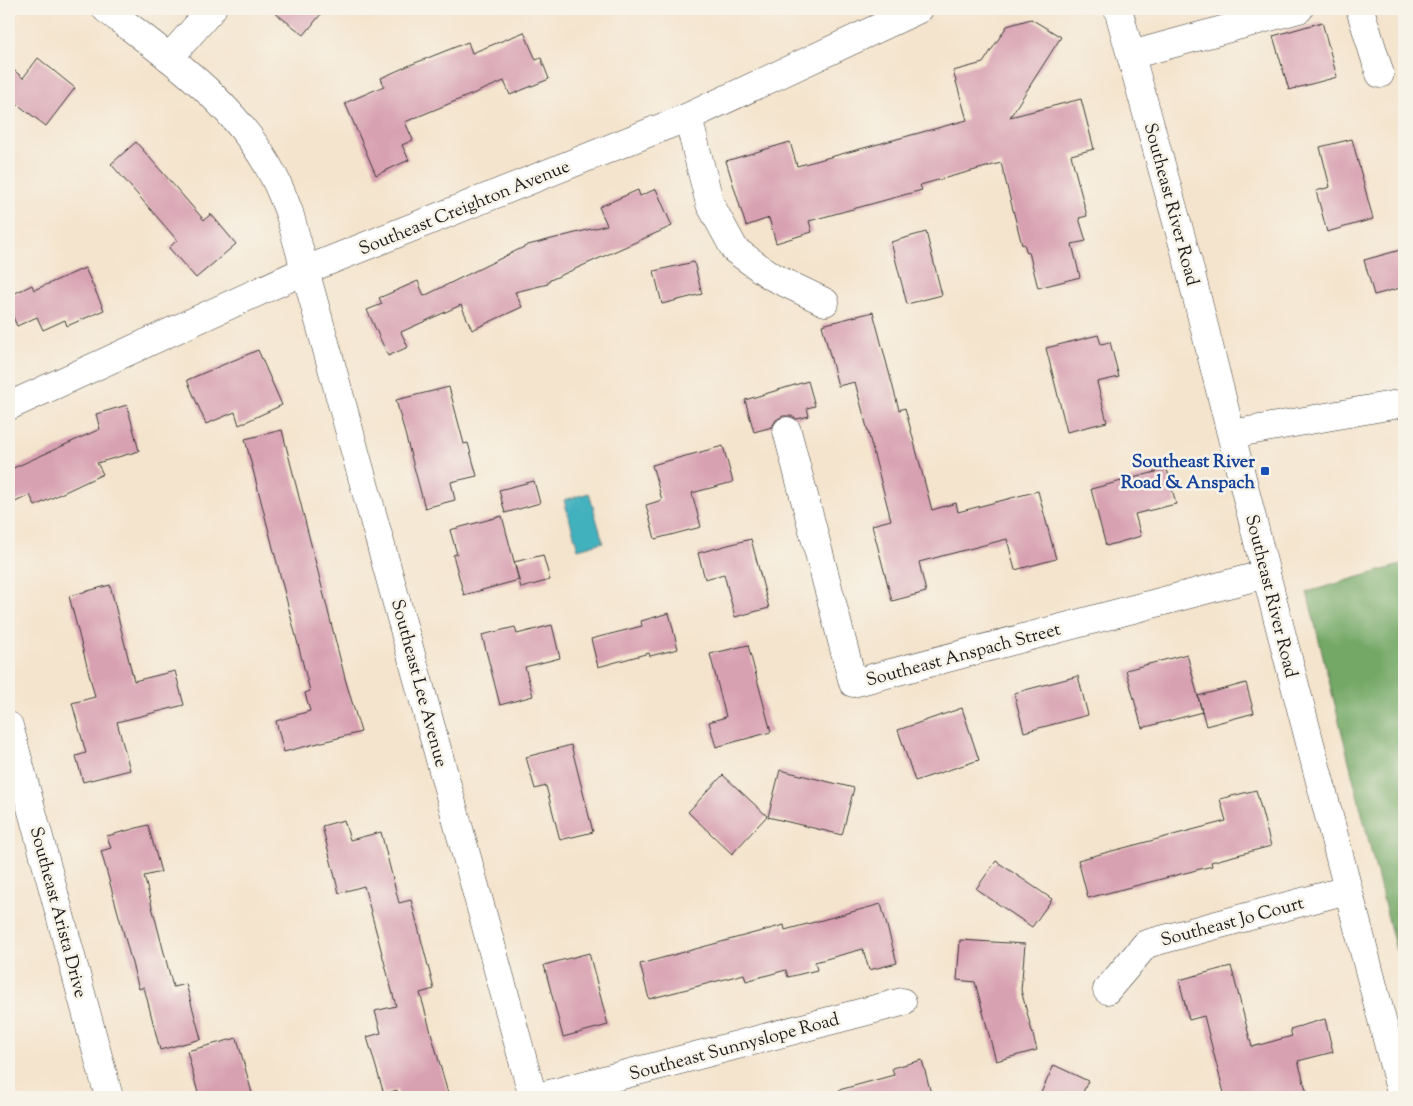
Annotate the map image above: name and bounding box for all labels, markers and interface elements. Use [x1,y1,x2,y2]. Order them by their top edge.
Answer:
street label: Southeast River Road [1136,120,1204,289]
street label: Southeast Creighton Avenue [355,155,574,263]
place label: Southeast River Road & Anspach [1121,450,1255,497]
marker: Southeast River Road & Anspach [1259,465,1271,477]
street label: Southeast River Road [1237,512,1303,681]
street label: Southeast Lee Avenue [383,597,453,770]
street label: Southeast Anspach Street [863,617,1064,694]
street label: Southeast Arista Drive [22,824,92,1001]
street label: Southeast Jo Court [1158,891,1307,955]
street label: Southeast Sunnyslope Road [627,1007,842,1088]

